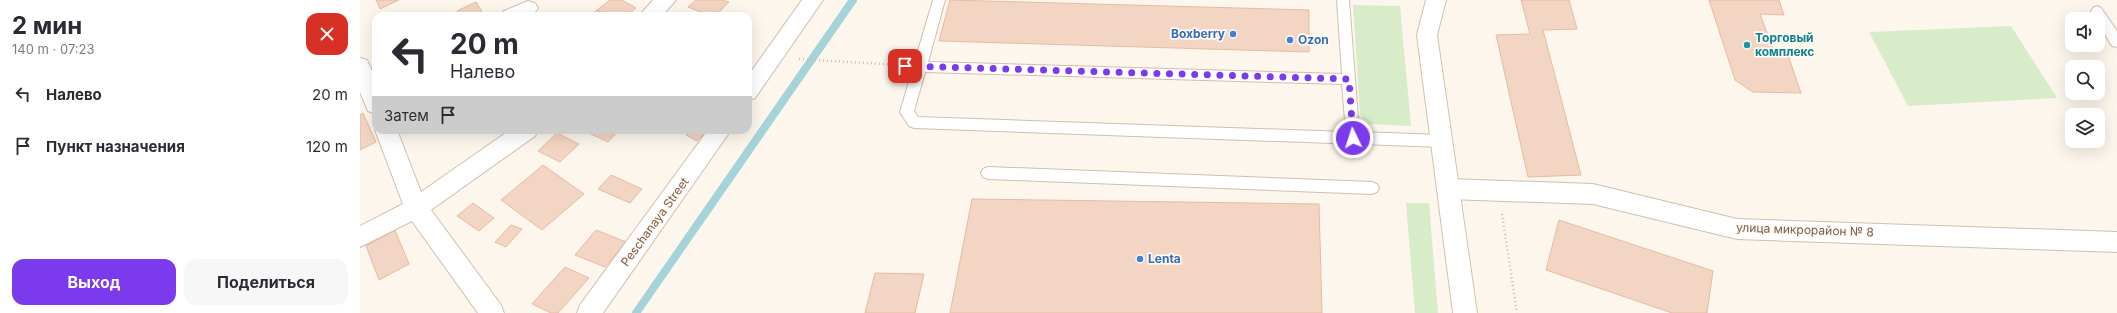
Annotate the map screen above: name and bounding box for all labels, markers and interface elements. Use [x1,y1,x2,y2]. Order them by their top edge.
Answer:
text: 2 мин [12,11,82,40]
map controls [2065,12,2105,148]
button: sound [2065,12,2105,52]
button: close [306,13,348,55]
place label: Boxberry [1171,26,1226,41]
text: 20 m [450,27,519,61]
icon: left [384,28,436,80]
marker: Boxberry [1228,29,1238,39]
place label: Торговый комплекс [1755,30,1814,59]
place label: Ozon [1298,32,1329,47]
marker: Ozon [1285,35,1295,45]
marker: Торговый комплекс [1742,40,1752,50]
text: 140 m · 07:23 [12,41,95,57]
pin [888,49,922,83]
icon: arrive [894,55,916,77]
button: search [2065,60,2105,100]
text: Налево [450,61,515,82]
icon: left [12,83,34,105]
text: Налево [46,85,102,104]
text: 20 m [312,85,348,104]
icon: arrive [437,104,459,126]
text: Затем [384,106,429,125]
button: layers [2065,108,2105,148]
position arrow [1332,117,1374,159]
icon: arrive [12,135,34,157]
text: Пункт назначения [46,137,185,156]
text: 120 m [306,137,348,156]
street label: Peschanaya Street [617,174,692,269]
street label: улица микрорайон № 8 [1736,220,1874,239]
place label: Lenta [1148,251,1181,266]
marker: Lenta [1135,254,1145,264]
button: Выход [12,259,176,305]
button: Поделиться [184,259,348,305]

